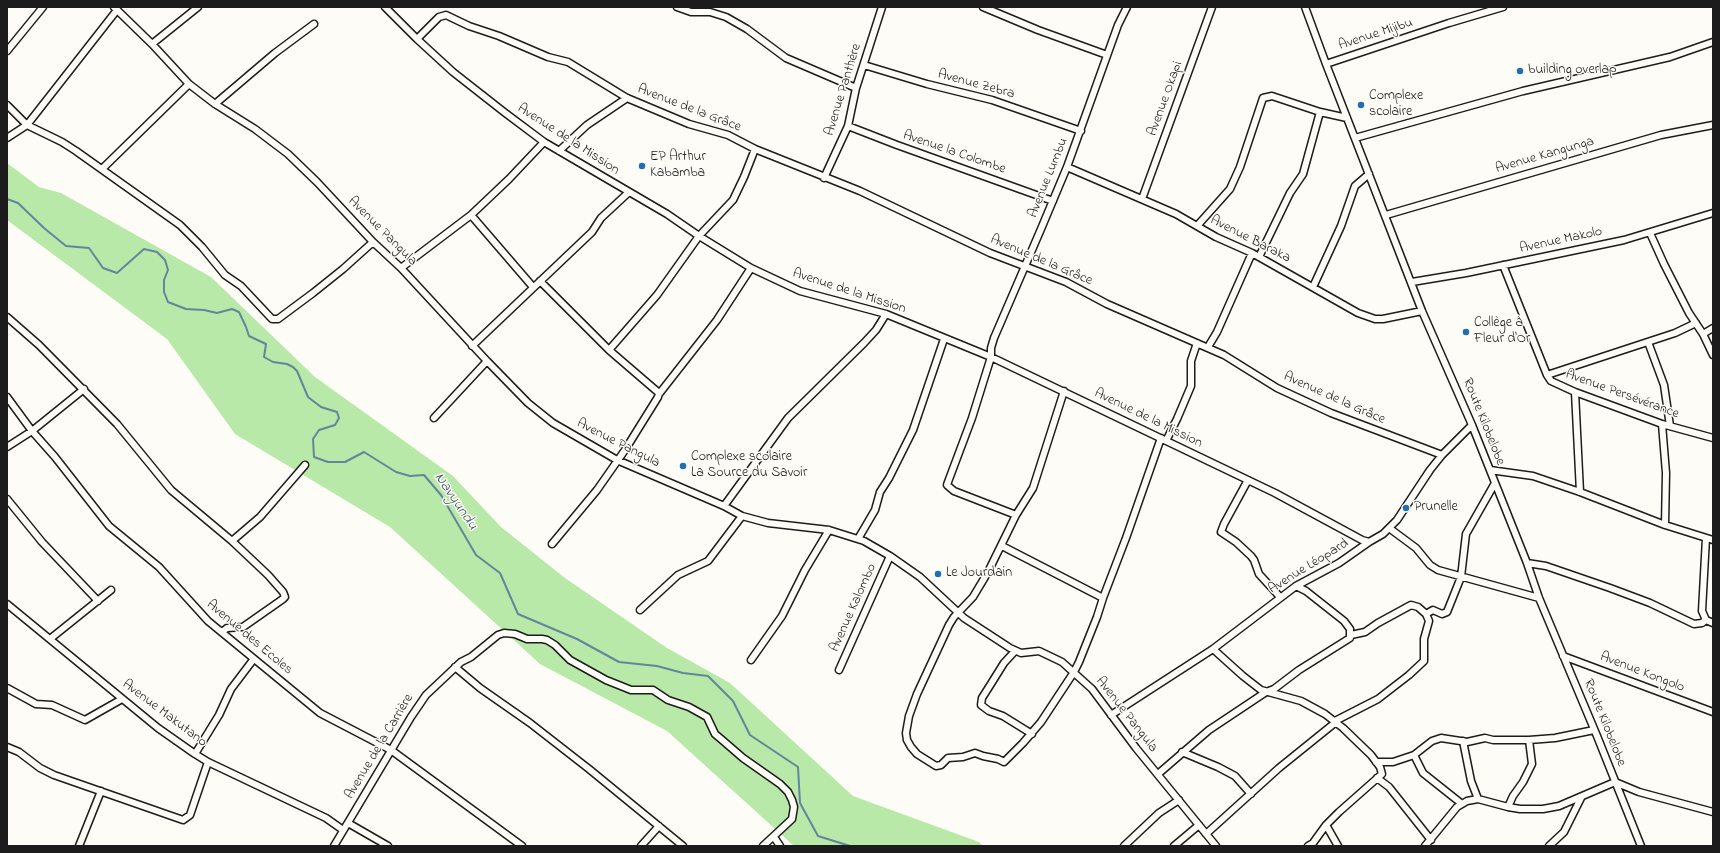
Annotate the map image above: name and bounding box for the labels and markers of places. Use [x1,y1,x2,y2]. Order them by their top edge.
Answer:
place label: building overlap [1528,63,1617,79]
marker: building overlap [1515,66,1525,76]
place label: Complexe scolaire [1369,89,1423,122]
marker: Complexe scolaire [1356,100,1366,110]
place label: EP Arthur Kabamba [650,150,706,182]
marker: EP Arthur Kabamba [637,161,647,171]
place label: Collège à Fleur d'Or [1474,316,1530,348]
marker: Collège à Fleur d'Or [1461,327,1471,337]
place label: Complexe scolaire La Source du Savoir [691,450,807,482]
marker: Complexe scolaire La Source du Savoir [678,461,688,471]
place label: Prunelle [1414,500,1458,516]
marker: Prunelle [1401,503,1411,513]
place label: Le Jourdain [946,566,1012,582]
marker: Le Jourdain [933,569,943,579]

